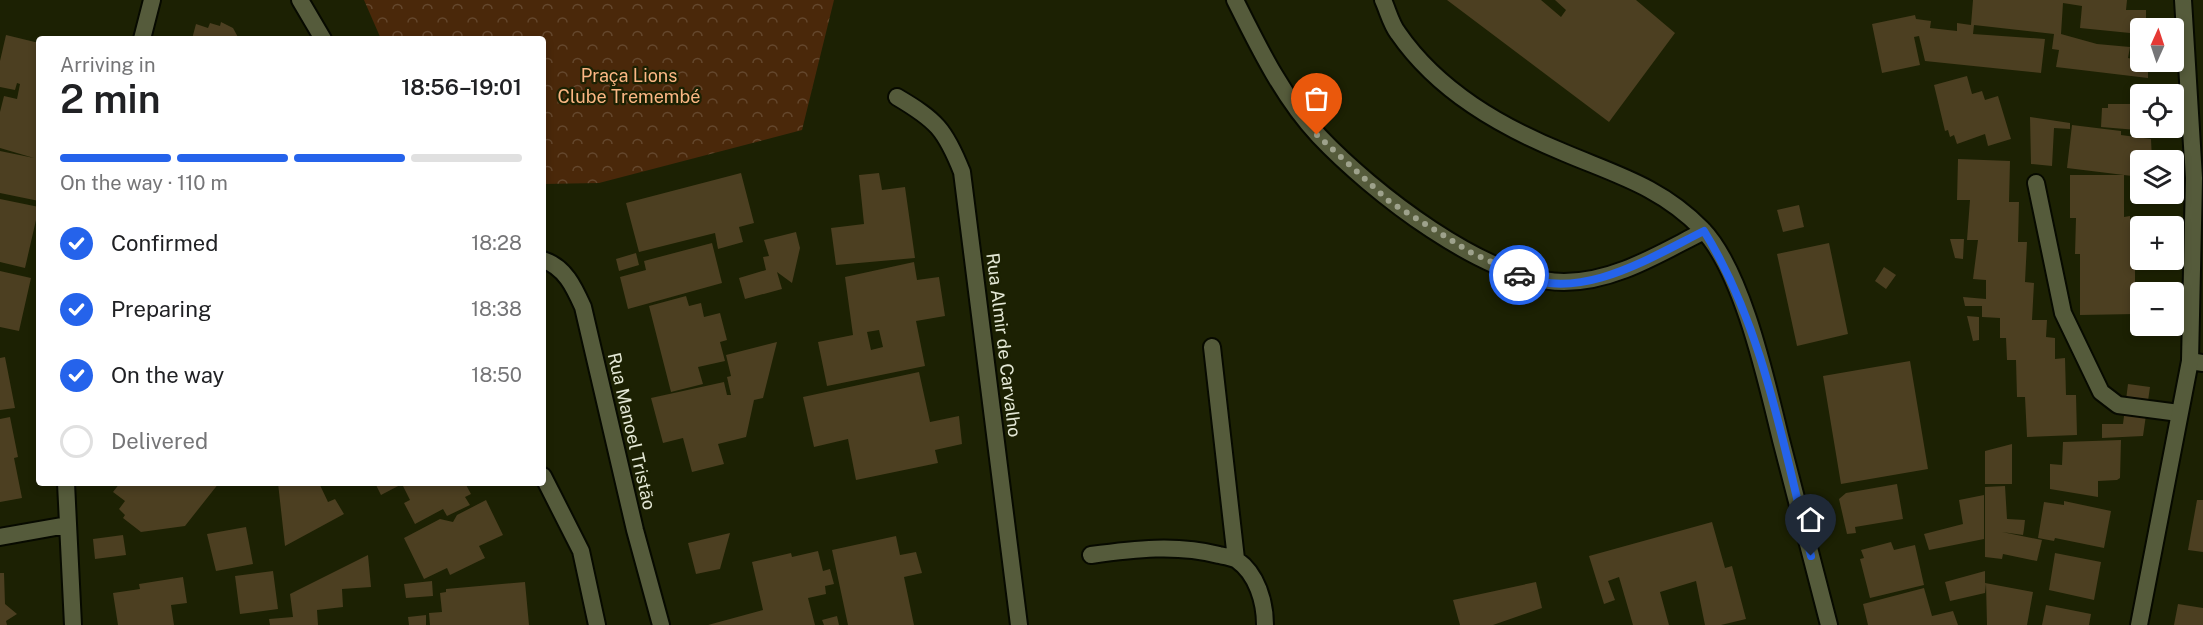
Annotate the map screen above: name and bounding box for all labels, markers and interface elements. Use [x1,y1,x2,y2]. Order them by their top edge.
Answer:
north arrow [2130,18,2184,72]
map controls [2130,18,2184,336]
text: Arriving in [60,53,155,77]
park label: Praça Lions Clube Tremembé [558,65,700,107]
pin [1291,73,1342,135]
text: 18:56–19:01 [401,74,522,100]
text: 2 min [60,76,161,122]
icon: bag [1300,82,1333,115]
button: locate [2130,84,2184,138]
button: layers [2130,150,2184,204]
text: On the way · 110 m [60,171,228,195]
button: + [2130,216,2184,270]
icon: check [60,227,93,260]
text: Confirmed [111,230,218,256]
text: 18:28 [471,231,522,255]
courier [1489,245,1549,305]
street label: Rua Almir de Carvalho [982,252,1026,438]
icon: car [1503,259,1536,292]
button: − [2130,282,2184,336]
icon: check [60,293,93,326]
text: Preparing [111,296,212,322]
text: 18:38 [471,297,522,321]
street label: Rua Manoel Tristão [604,350,660,512]
icon: check [60,359,93,392]
text: On the way [111,362,224,388]
text: 18:50 [471,363,522,387]
text: Delivered [111,428,208,454]
pin [1785,494,1836,556]
icon: home [1794,503,1827,536]

